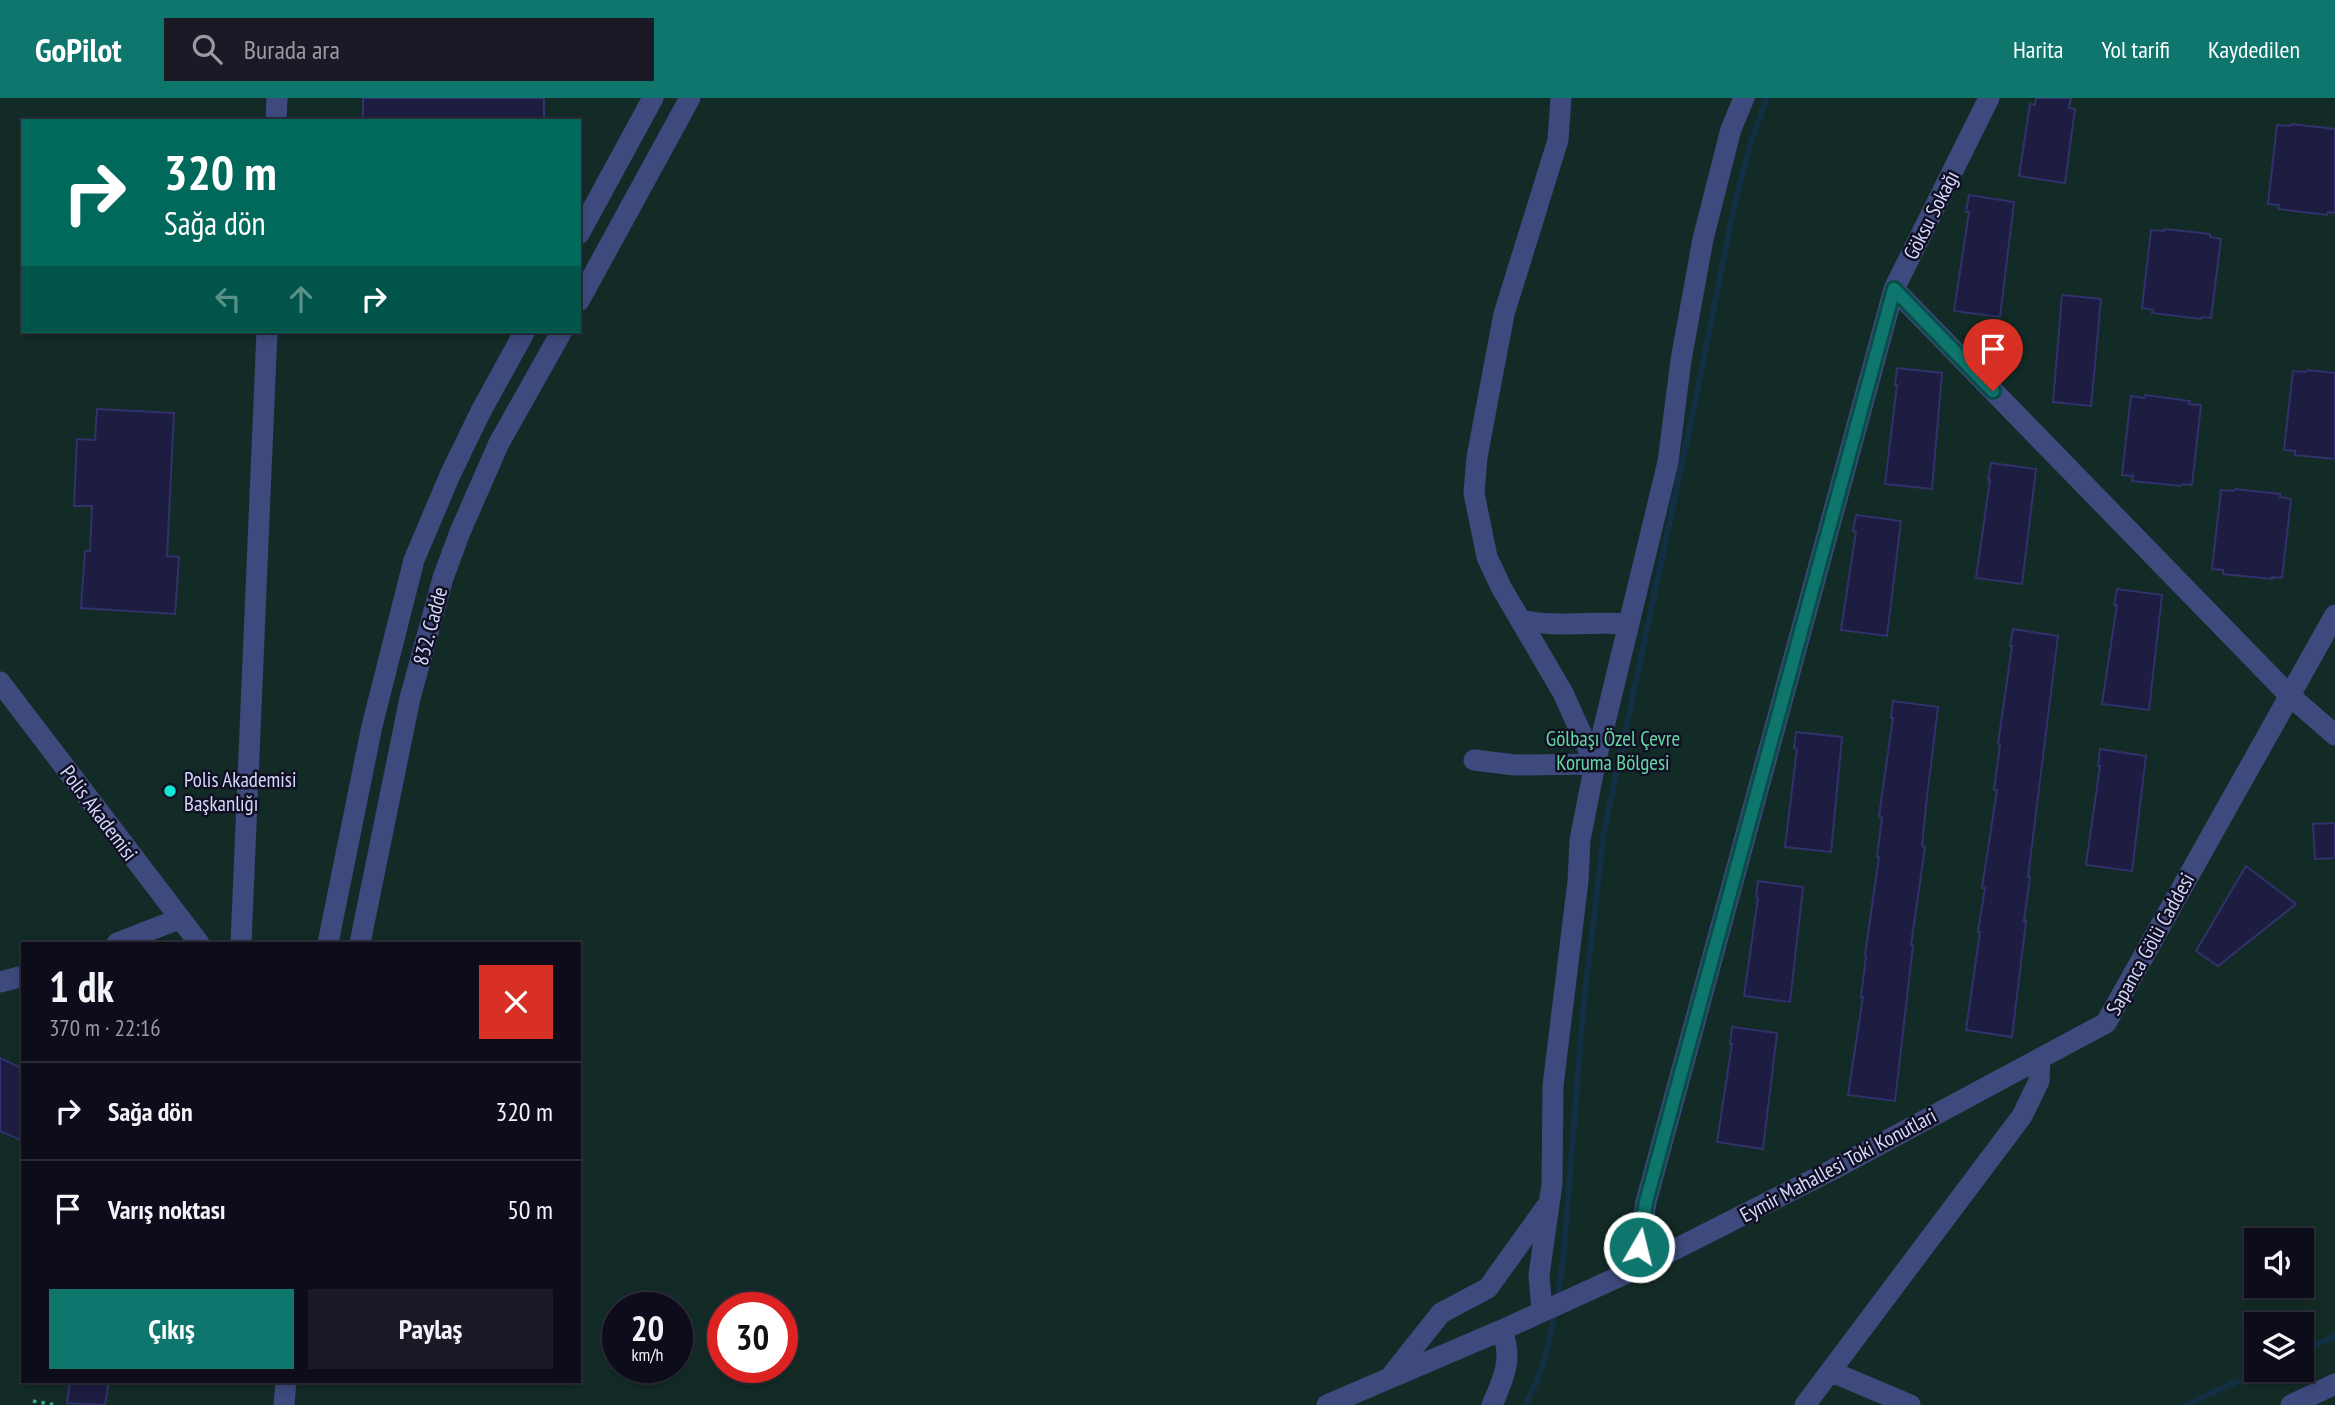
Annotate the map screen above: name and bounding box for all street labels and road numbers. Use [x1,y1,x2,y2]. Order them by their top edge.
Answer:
street label: Göksu Sokağı [1897,166,1965,264]
street label: 832. Cadde [407,584,453,668]
street label: Polis Akademisi [54,760,144,866]
street label: Sapanca Gölü Caddesi [2100,868,2200,1020]
street label: Eymir Mahallesi Toki Konutlari [1735,1102,1941,1228]

